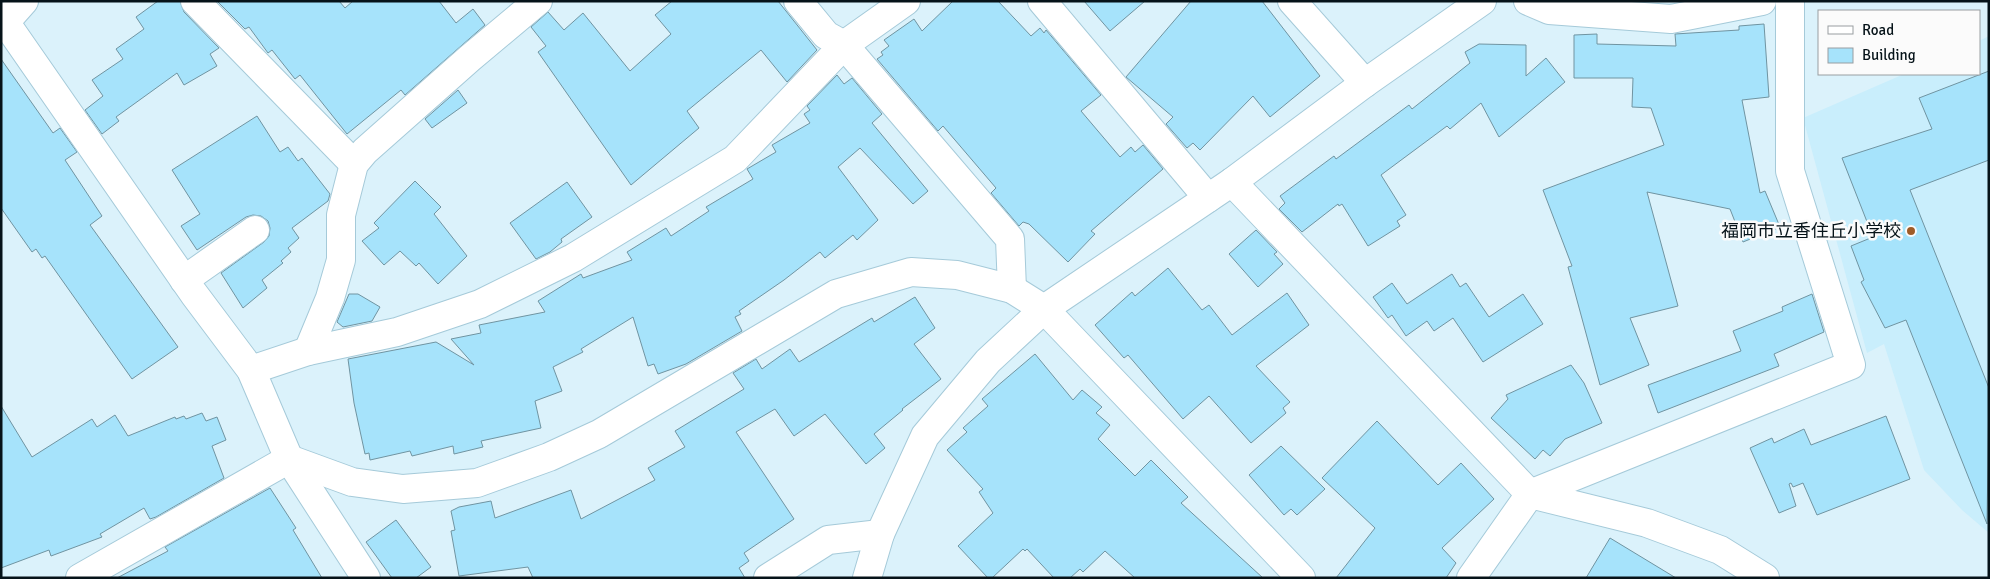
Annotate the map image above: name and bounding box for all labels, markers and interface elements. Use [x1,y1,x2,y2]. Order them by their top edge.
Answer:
legend [1818,10,1980,75]
text: Road [1862,21,1894,39]
text: Building [1862,46,1916,64]
place label: 福岡市立香住丘小学校 [1721,220,1901,242]
marker: 福岡市立香住丘小学校 [1905,225,1917,237]

